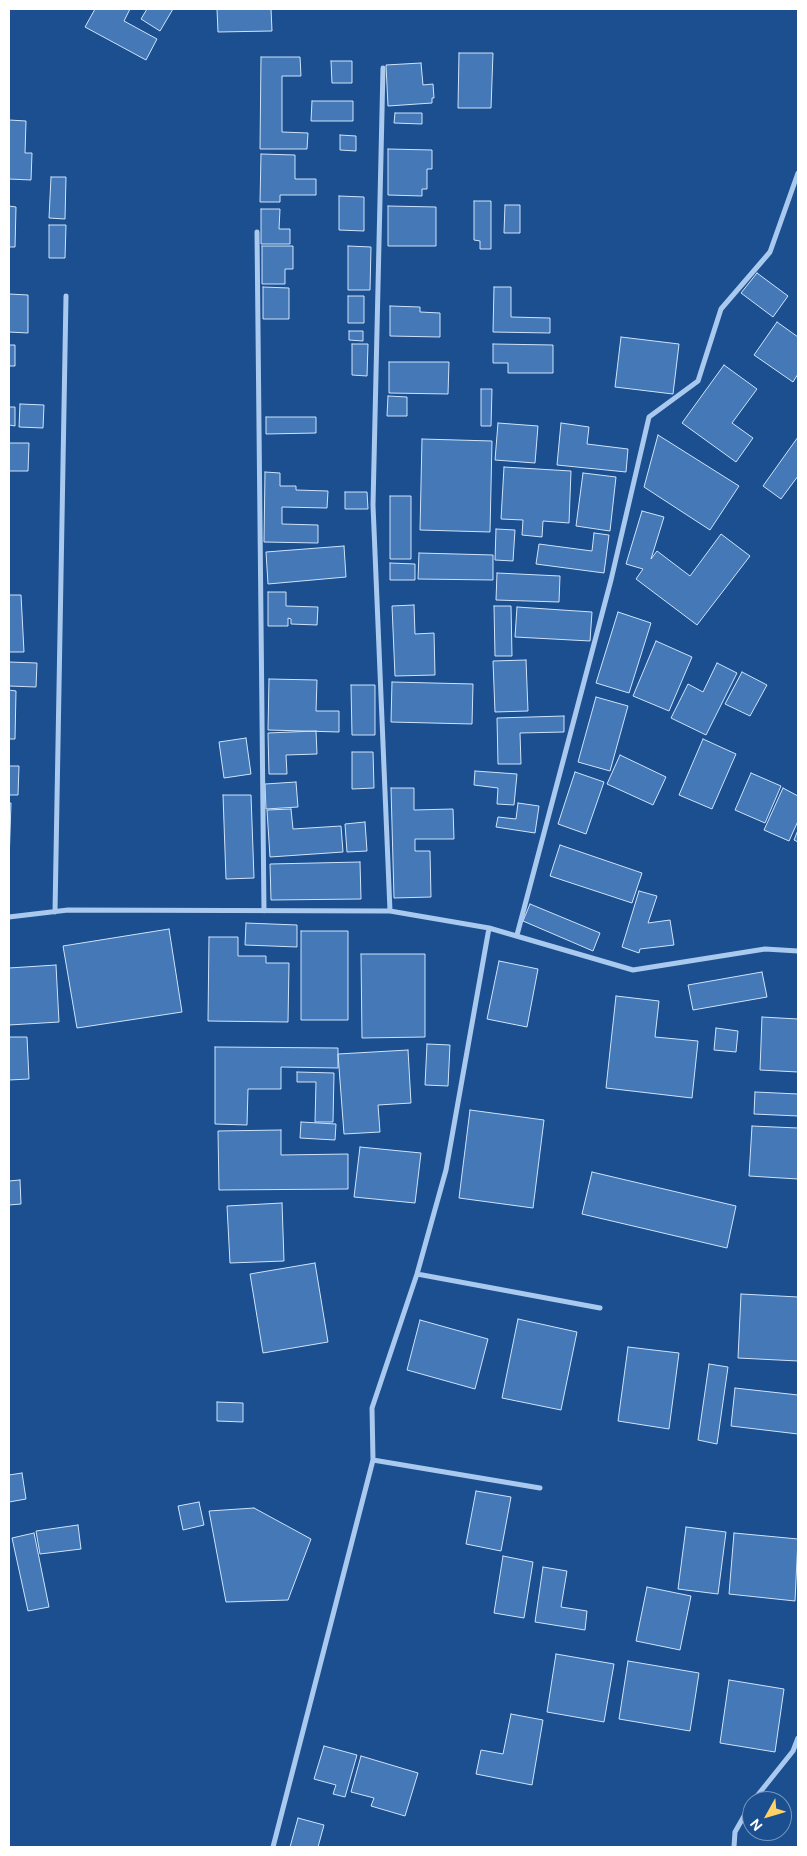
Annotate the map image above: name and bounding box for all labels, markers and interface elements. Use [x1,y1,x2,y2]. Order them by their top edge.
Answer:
north arrow [742,1791,792,1841]
text: N [746,1815,766,1834]

